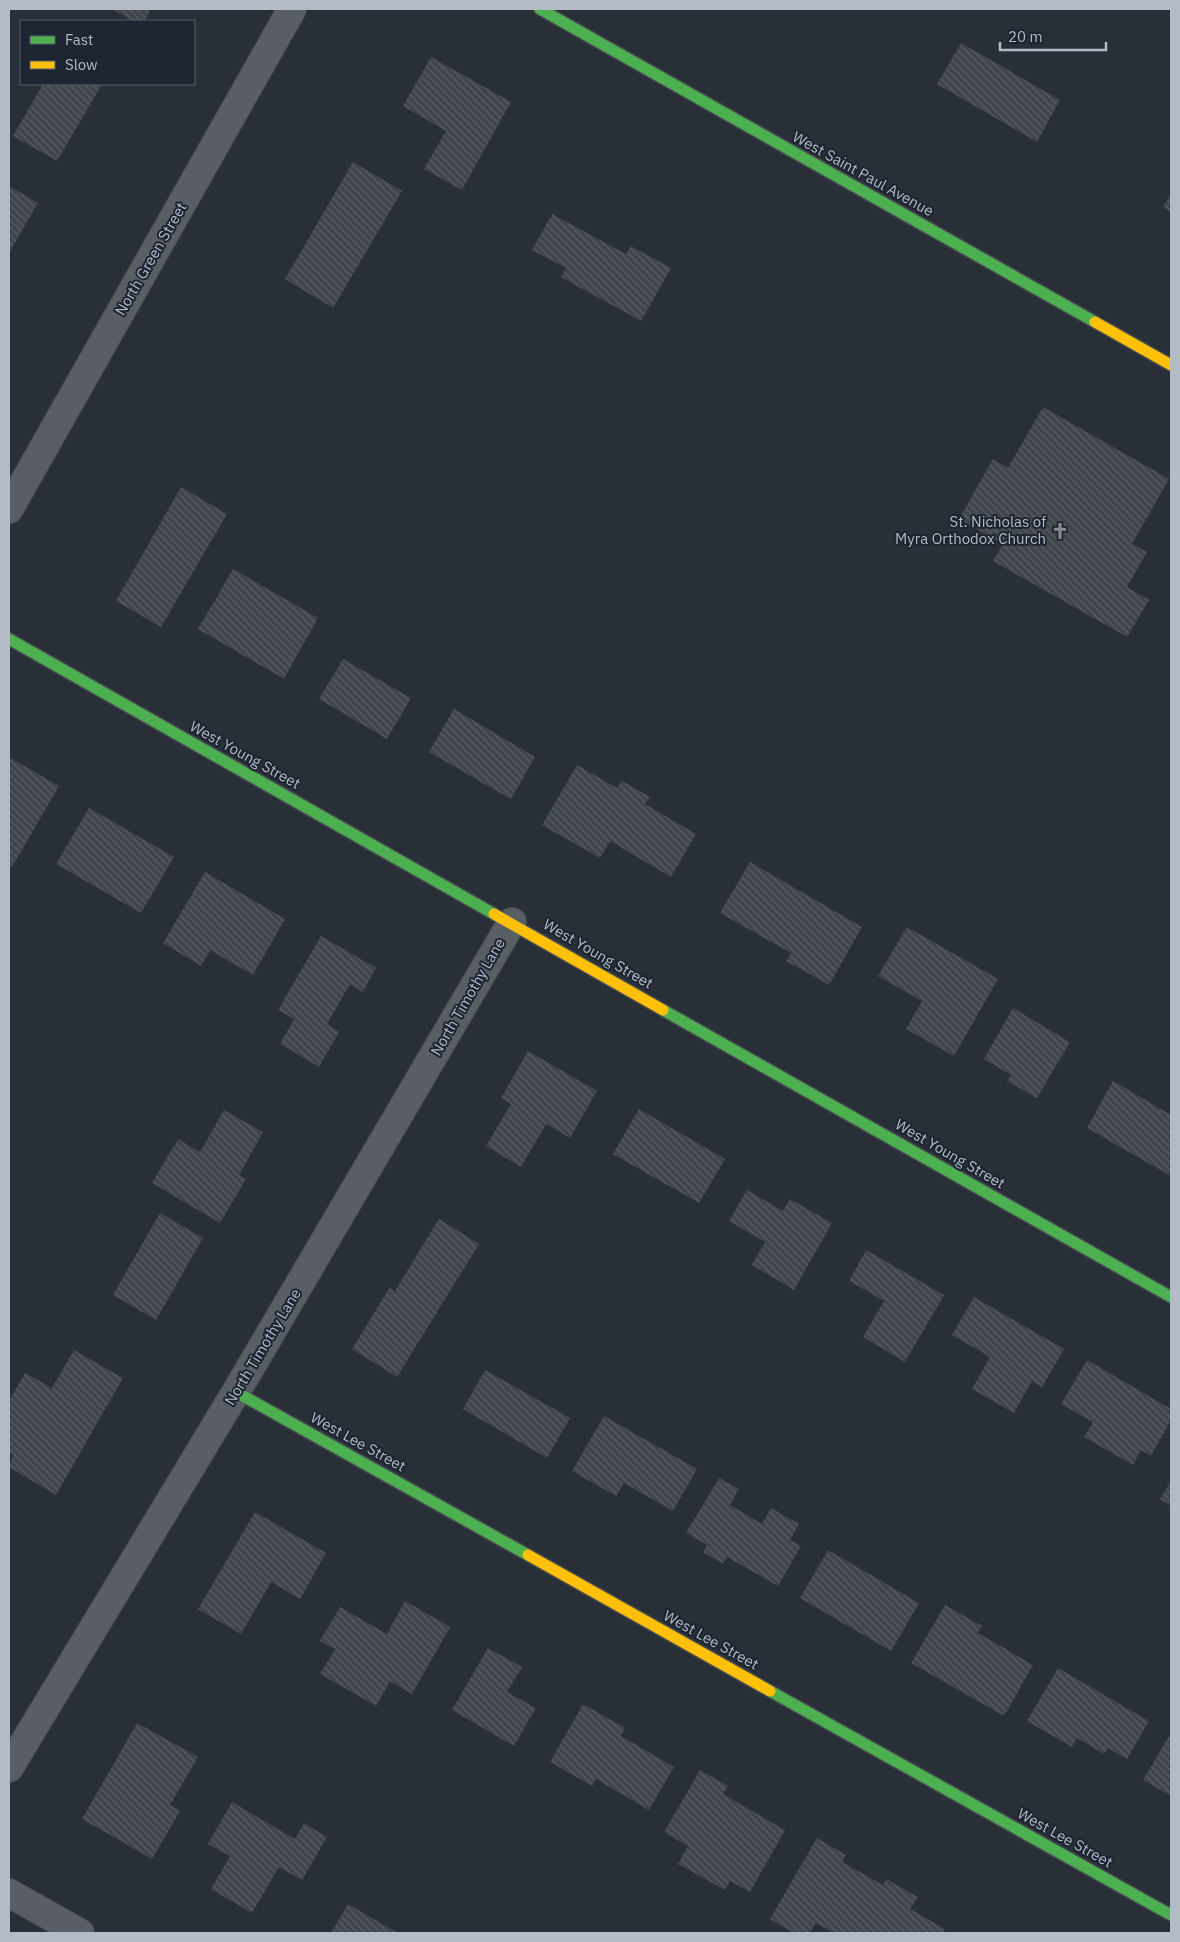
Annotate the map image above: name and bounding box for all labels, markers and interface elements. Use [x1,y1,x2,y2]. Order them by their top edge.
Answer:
legend [20,20,195,85]
scale bar [1000,20,1106,52]
text: 20 m [1008,27,1043,46]
text: Fast [65,30,93,49]
text: Slow [65,55,98,74]
street label: West Saint Paul Avenue [789,127,937,220]
street label: North Green Street [110,199,191,319]
place label: St. Nicholas of Myra Orthodox Church [895,512,1046,548]
church icon: St. Nicholas of Myra Orthodox Church [1050,521,1070,541]
street label: West Young Street [187,716,304,793]
street label: West Young Street [540,914,657,993]
street label: North Timothy Lane [426,935,509,1059]
street label: West Young Street [892,1114,1009,1193]
street label: North Timothy Lane [220,1285,305,1409]
street label: West Lee Street [307,1408,409,1476]
street label: West Lee Street [660,1606,762,1674]
street label: West Lee Street [1014,1804,1116,1872]

